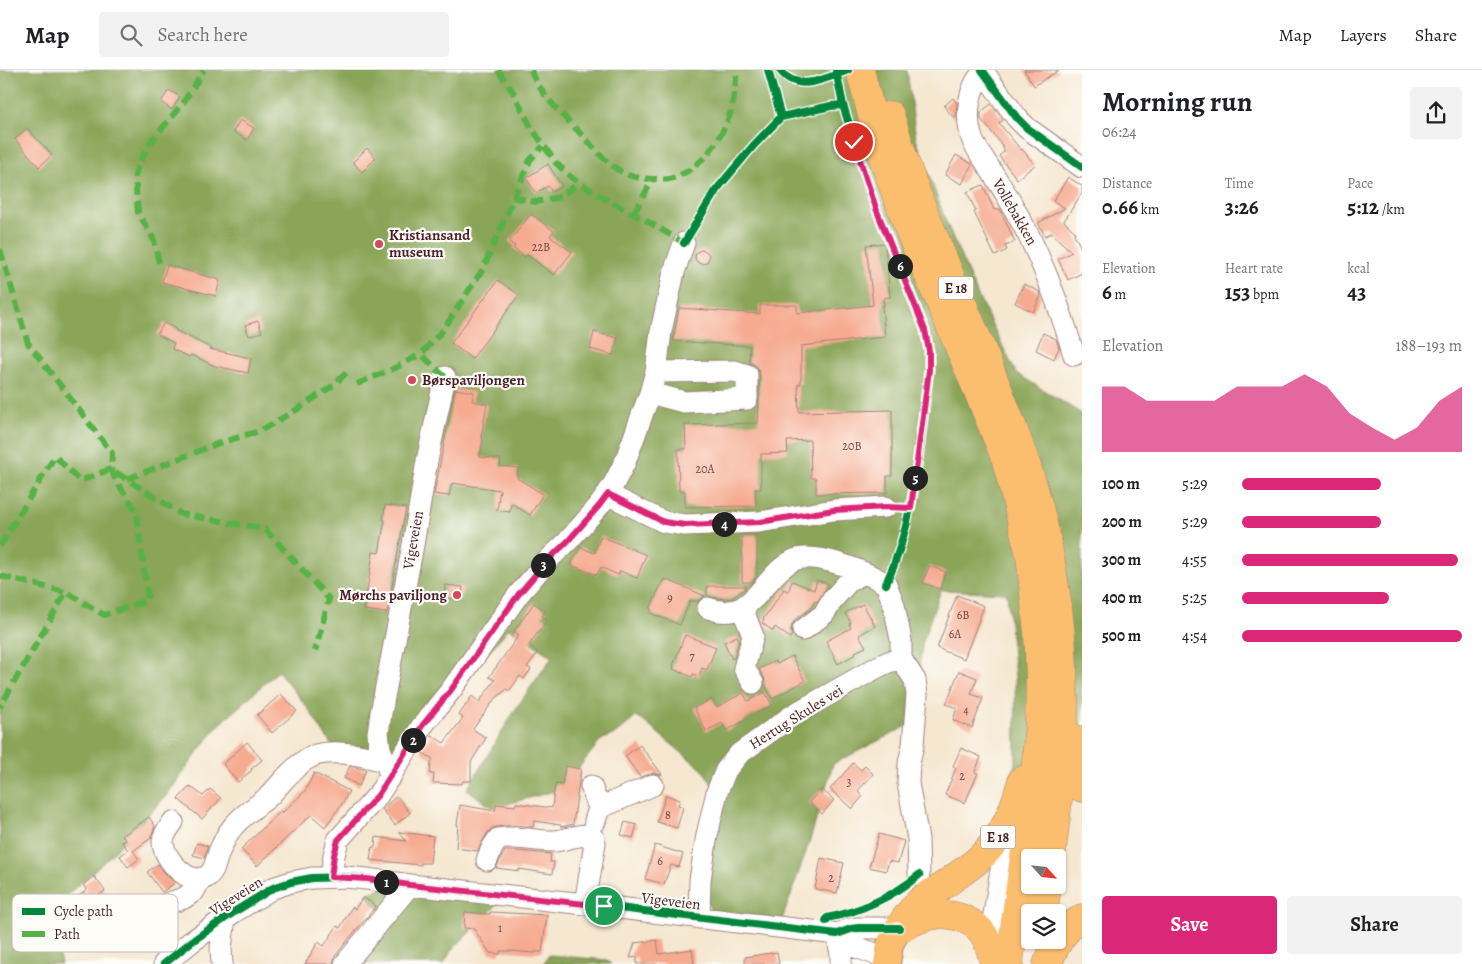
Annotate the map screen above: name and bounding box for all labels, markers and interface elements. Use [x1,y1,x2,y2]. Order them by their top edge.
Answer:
search box [99,12,449,57]
text: Map [25,19,69,51]
icon: search [117,21,145,49]
text: Search here [157,22,248,48]
text: Map [1279,23,1312,47]
text: Layers [1340,23,1387,47]
text: Share [1415,23,1457,47]
text: Morning run [1102,83,1252,121]
button: share [1410,87,1462,139]
pin [833,121,875,163]
text: 06:24 [1102,121,1137,143]
icon: check [840,128,868,156]
street label: Vollebakken [987,174,1042,249]
text: Distance [1102,174,1152,193]
text: Time [1225,174,1254,193]
text: Pace [1347,174,1373,193]
text: 0.66 [1102,193,1138,221]
text: 3:26 [1225,193,1259,221]
text: 5:12 [1347,193,1379,221]
text: km [1138,200,1159,219]
text: /km [1379,200,1405,219]
place label: Kristiansand museum [389,225,471,262]
marker: Kristiansand museum [373,238,385,250]
house number: 22B [532,239,550,255]
pin: 6 [888,254,912,278]
text: 6 [897,257,904,276]
text: Elevation [1102,259,1156,278]
text: Heart rate [1225,259,1283,278]
text: kcal [1347,259,1370,278]
road number: E 18 [938,277,974,300]
text: 6 [1102,278,1112,306]
text: 153 [1225,278,1250,306]
text: 43 [1347,278,1366,306]
text: m [1112,285,1126,304]
text: bpm [1250,285,1279,304]
text: Elevation [1102,335,1163,357]
text: 188–193 m [1395,335,1462,357]
place label: Børspaviljongen [422,370,526,390]
marker: Børspaviljongen [406,374,418,386]
house number: 20B [842,438,862,454]
house number: 20A [695,461,716,477]
pin: 5 [902,466,928,490]
text: 5 [913,469,918,488]
text: 100 m [1102,473,1140,495]
text: 5:29 [1182,473,1208,495]
street label: Vigeveien [398,509,428,572]
text: 200 m [1102,511,1142,533]
text: 5:29 [1182,511,1208,533]
pin: 4 [712,512,736,536]
text: 4 [721,515,728,534]
text: 300 m [1102,549,1141,571]
text: 4:55 [1182,549,1207,571]
pin: 3 [530,552,556,578]
text: 3 [540,556,547,575]
place label: Mørchs paviljong [339,585,447,605]
text: 400 m [1102,587,1142,609]
text: 5:25 [1182,587,1207,609]
marker: Mørchs paviljong [451,589,463,601]
house number: 9 [667,590,673,606]
house number: 6B [957,607,969,623]
text: 500 m [1102,625,1141,647]
text: 4:54 [1182,625,1207,647]
house number: 6A [949,626,962,642]
house number: 7 [689,648,695,664]
street label: Hertug Skules vei [745,680,847,754]
house number: 4 [963,702,969,718]
pin: 2 [400,728,426,752]
text: 2 [410,731,417,750]
house number: 2 [959,768,965,784]
house number: 3 [847,774,852,790]
house number: 8 [665,807,671,823]
road number: E 18 [980,826,1016,849]
north arrow [1021,849,1066,894]
map controls [1021,849,1066,949]
house number: 6 [657,853,663,869]
pin: 1 [374,870,398,894]
house number: 2 [828,870,834,886]
street label: Vigeveien [205,872,266,921]
text: 1 [384,873,389,892]
pin [583,885,625,927]
street label: Vigeveien [639,887,702,915]
icon: arrive [590,892,618,920]
legend [12,894,178,952]
button: Save [1102,896,1277,954]
button: Share [1287,896,1462,954]
text: Cycle path [54,902,114,921]
button: layers [1021,904,1066,949]
house number: 1 [498,920,502,936]
text: Path [54,925,81,944]

